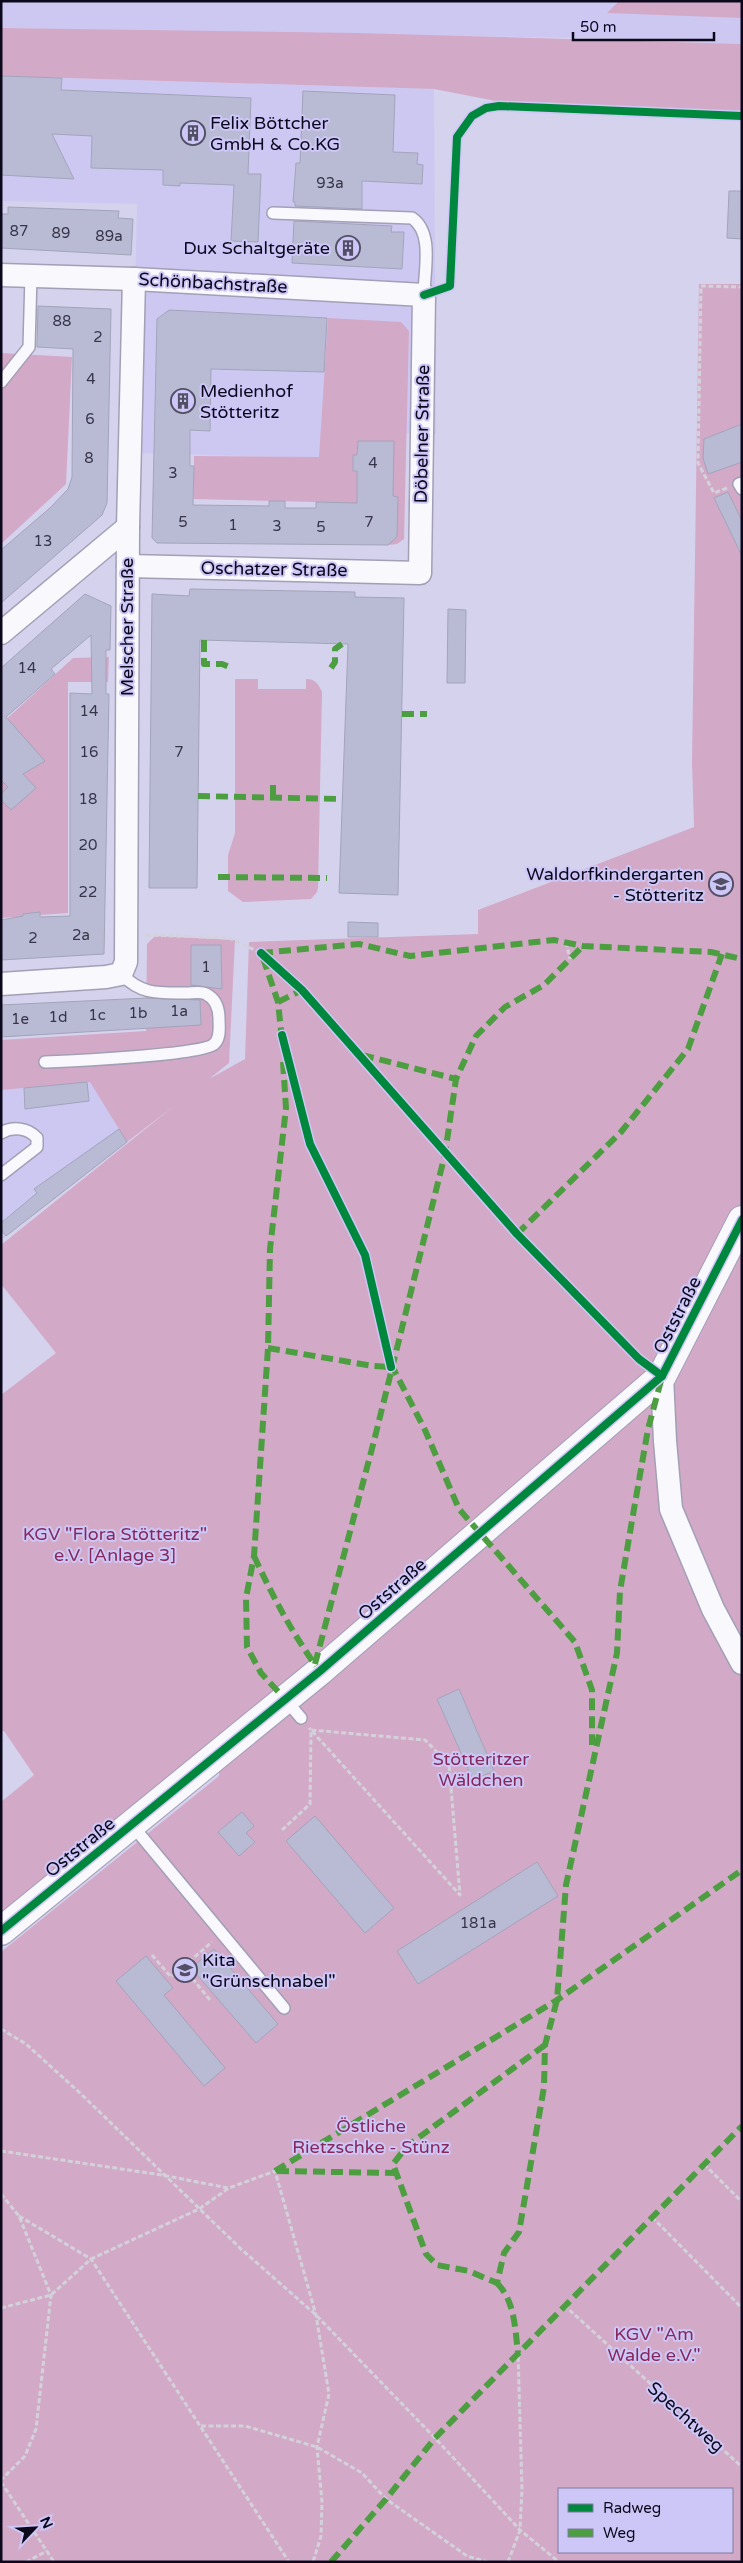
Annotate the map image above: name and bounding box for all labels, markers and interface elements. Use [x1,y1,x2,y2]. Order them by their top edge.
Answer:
scale bar [573,10,714,42]
text: 50 m [580,18,617,36]
place label: Felix Böttcher GmbH & Co.KG [210,112,340,155]
building icon: Felix Böttcher GmbH & Co.KG [180,120,206,146]
house number: 93a [316,174,344,192]
house number: 87 [10,222,28,240]
house number: 89 [52,224,70,242]
house number: 89a [95,227,123,245]
building icon: Dux Schaltgeräte [335,235,361,261]
place label: Dux Schaltgeräte [183,237,330,259]
street label: Schönbachstraße [138,268,288,298]
house number: 88 [53,312,71,330]
house number: 2 [93,328,103,346]
street label: Döbelner Straße [410,365,434,503]
house number: 4 [86,370,96,388]
place label: Medienhof Stötteritz [200,380,293,423]
building icon: Medienhof Stötteritz [170,388,196,414]
house number: 6 [85,410,95,428]
house number: 8 [84,449,94,467]
house number: 4 [368,454,378,472]
house number: 3 [168,464,178,482]
house number: 5 [178,513,188,531]
house number: 7 [364,513,374,531]
house number: 1 [228,516,238,534]
house number: 3 [272,517,282,535]
house number: 5 [316,518,326,536]
house number: 13 [34,532,52,550]
street label: Oschatzer Straße [200,557,348,581]
street label: Melscher Straße [116,558,138,696]
house number: 14 [18,659,36,677]
house number: 14 [80,702,98,720]
house number: 16 [80,743,98,761]
house number: 7 [174,743,184,761]
house number: 18 [79,790,97,808]
house number: 20 [79,836,97,854]
place label: Waldorfkindergarten - Stötteritz [526,863,704,906]
school or university icon: Waldorfkindergarten - Stötteritz [708,871,734,897]
house number: 22 [79,883,97,901]
house number: 2a [72,926,90,944]
house number: 2 [28,929,38,947]
house number: 1 [201,958,211,976]
house number: 1a [170,1002,188,1020]
house number: 1b [129,1004,147,1022]
house number: 1c [88,1006,106,1024]
house number: 1d [49,1008,67,1026]
house number: 1e [11,1010,29,1028]
street label: Oststraße [648,1273,706,1357]
park label: KGV "Flora Stötteritz" e.V. [Anlage 3] [23,1523,207,1566]
street label: Oststraße [353,1553,431,1625]
park label: Stötteritzer Wäldchen [433,1748,529,1791]
street label: Oststraße [41,1812,119,1882]
house number: 181a [460,1914,496,1932]
place label: Kita "Grünschnabel" [202,1949,336,1992]
school or university icon: Kita "Grünschnabel" [172,1957,198,1983]
park label: Östliche Rietzschke - Stünz [292,2115,450,2158]
park label: KGV "Am Walde e.V." [607,2323,701,2366]
street label: Spechtweg [643,2377,729,2457]
legend [558,2488,733,2553]
text: Radweg [603,2499,661,2517]
north arrow [10,2503,60,2553]
text: N [36,2514,56,2531]
text: Weg [603,2524,635,2542]

